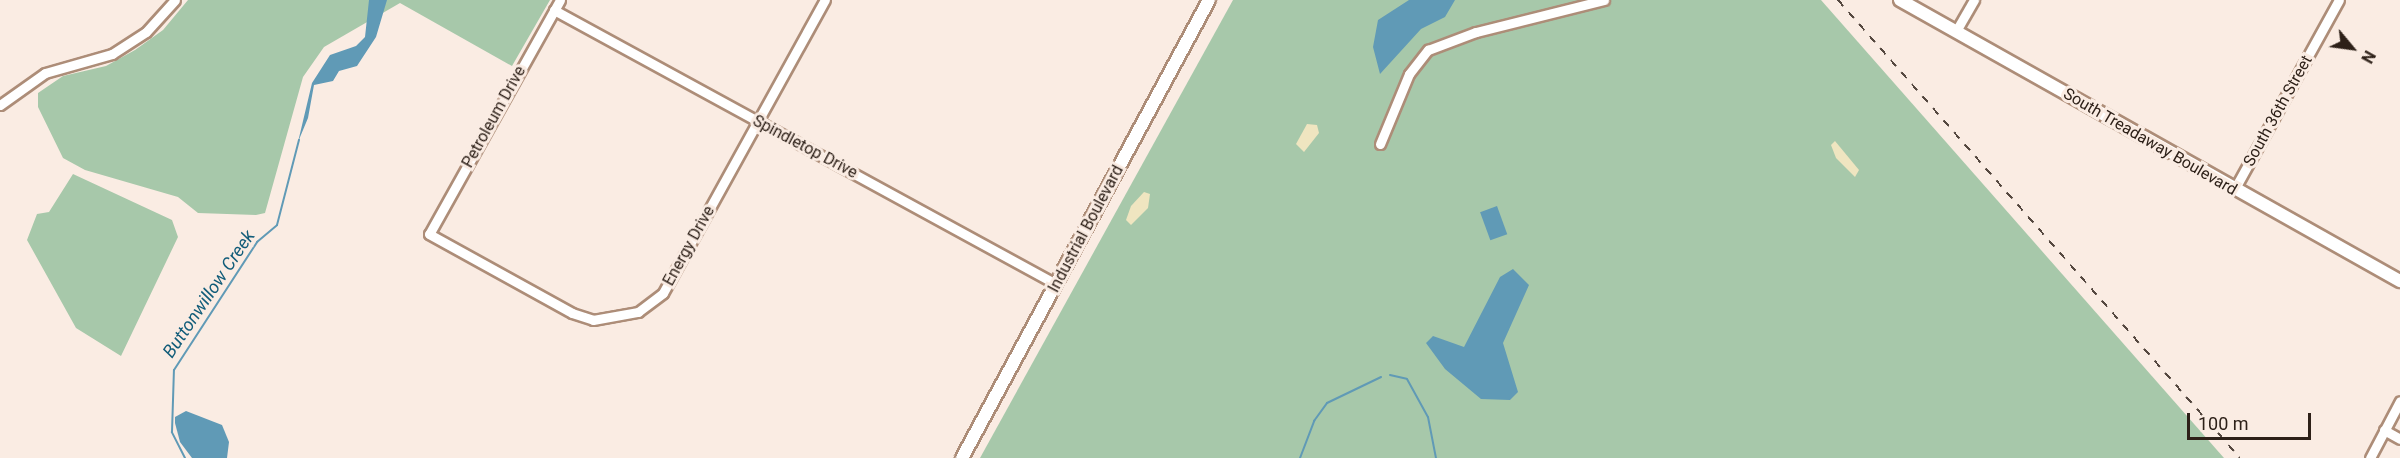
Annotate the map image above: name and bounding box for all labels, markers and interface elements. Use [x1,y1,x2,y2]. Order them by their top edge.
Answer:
north arrow [2322,18,2382,78]
text: N [2357,47,2379,67]
street label: South 36th Street [2240,52,2316,170]
street label: Petroleum Drive [458,63,530,171]
street label: South Treadaway Boulevard [2060,84,2240,200]
street label: Spindletop Drive [749,111,861,183]
street label: Industrial Boulevard [1044,162,1128,296]
street label: Energy Drive [659,203,719,289]
water label: Buttonwillow Creek [158,226,260,362]
scale bar [2190,401,2314,439]
text: 100 m [2198,413,2249,434]

